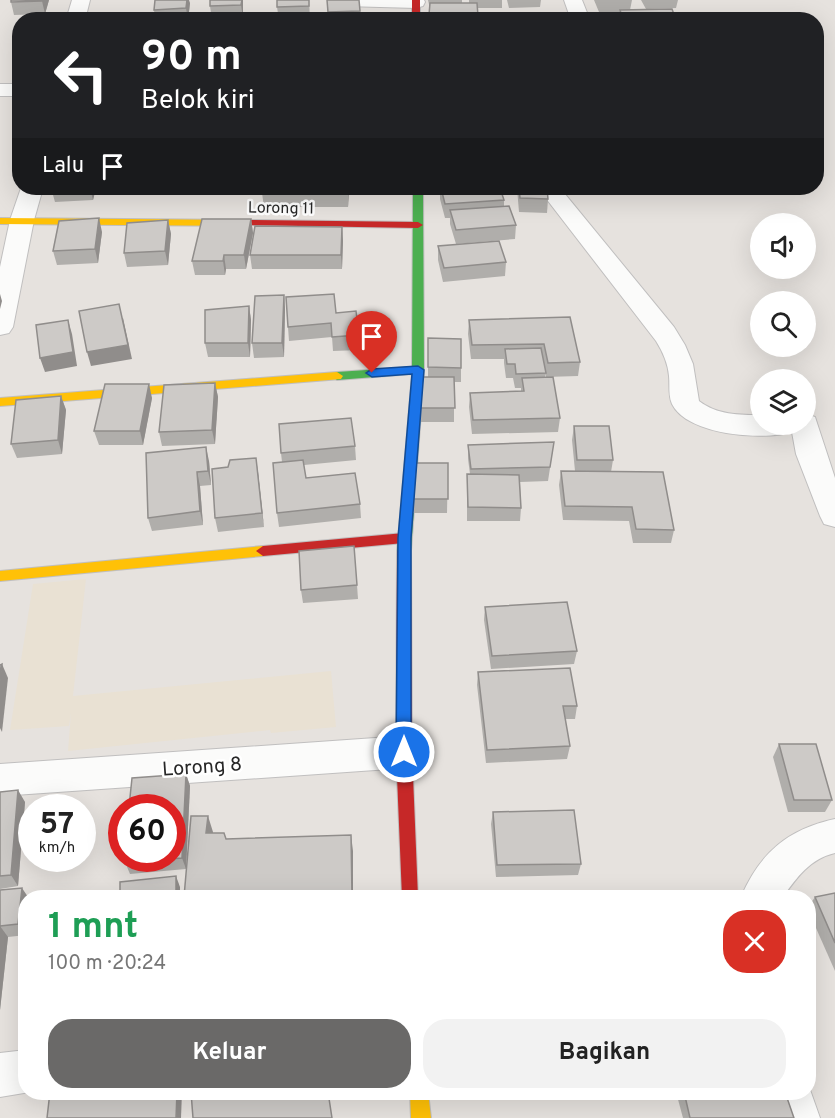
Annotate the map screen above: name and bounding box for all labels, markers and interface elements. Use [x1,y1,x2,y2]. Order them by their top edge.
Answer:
text: 90 m [141,32,242,85]
icon: left [42,36,120,114]
text: Belok kiri [141,84,255,118]
icon: arrive [96,150,129,183]
text: Lalu [42,153,84,180]
street label: Lorong 11 [248,198,314,220]
map controls [750,213,816,435]
button: sound [750,213,816,279]
button: search [750,291,816,357]
pin [346,311,397,373]
icon: arrive [355,320,388,353]
button: layers [750,369,816,435]
position arrow [372,720,436,784]
street label: Lorong 8 [161,752,243,784]
speed limit sign: 60 [108,794,186,872]
text: 57 [40,807,74,844]
text: km/h [39,839,75,858]
text: 1 mnt [48,905,138,951]
button: close [723,910,786,973]
text: 100 m · 20:24 [48,951,166,977]
button: Keluar [48,1019,411,1088]
button: Bagikan [423,1019,786,1088]

